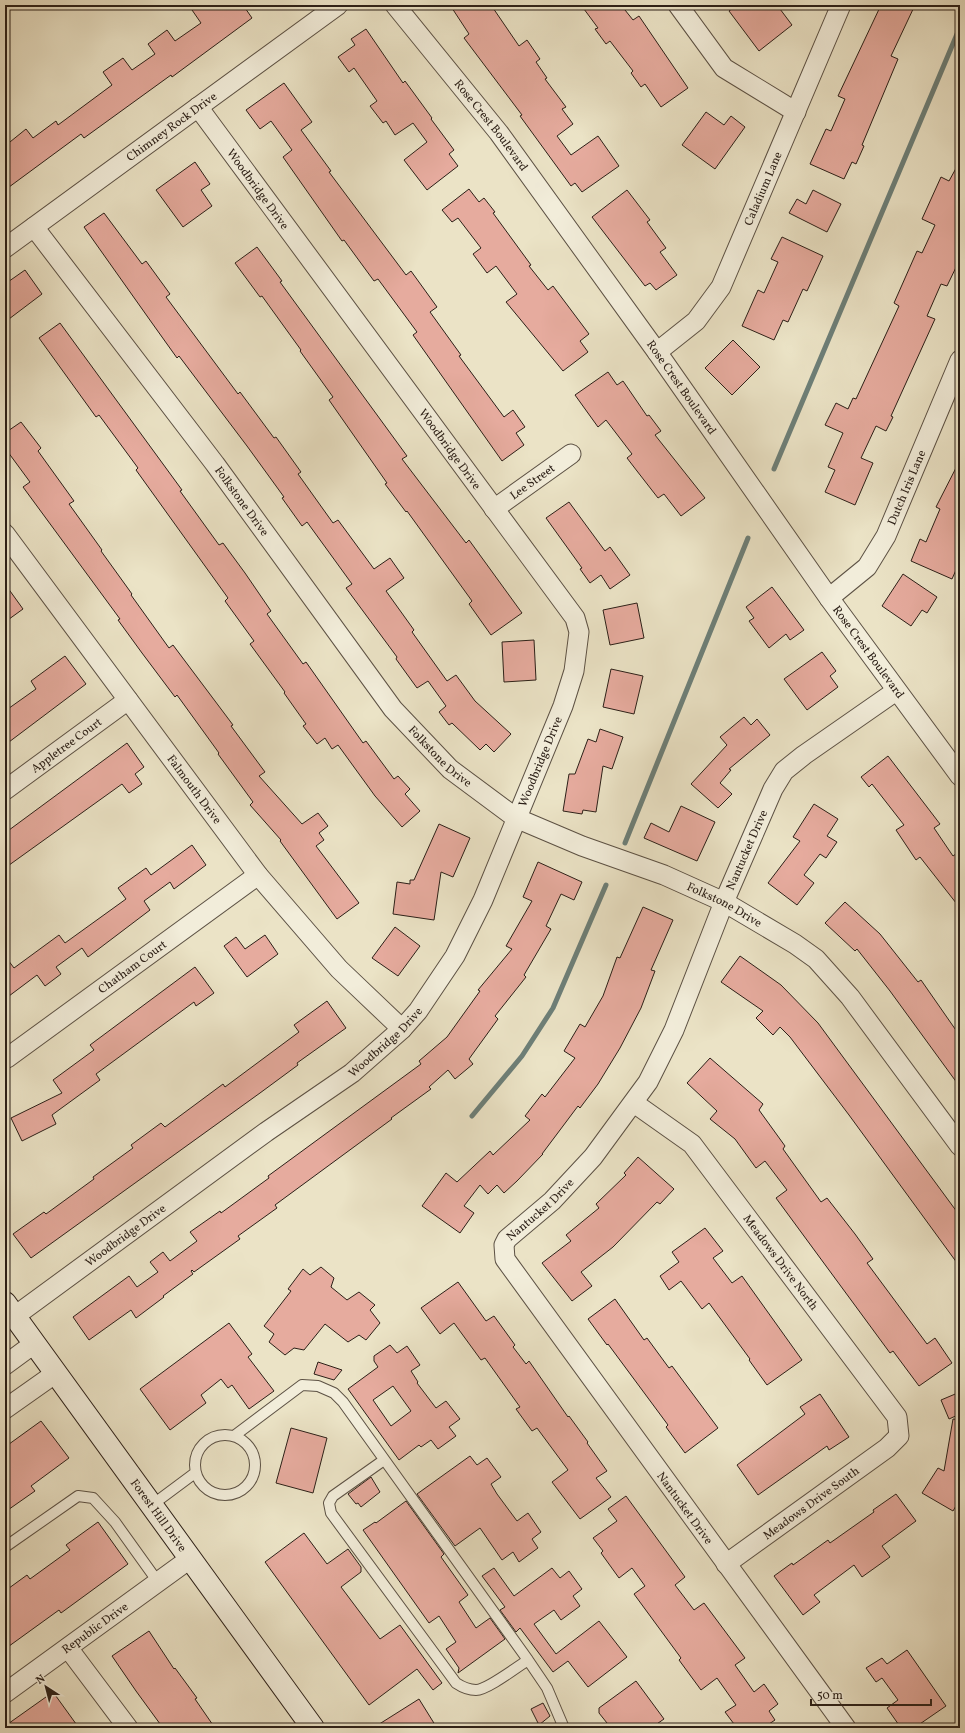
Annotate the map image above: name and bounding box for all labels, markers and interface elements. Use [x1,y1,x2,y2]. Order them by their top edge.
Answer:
street label: Rose Crest Boulevard [450,77,531,175]
street label: Chimney Rock Drive [124,89,221,166]
street label: Woodbridge Drive [222,146,292,233]
street label: Caladium Lane [741,149,787,229]
street label: Rose Crest Boulevard [642,337,720,438]
street label: Woodbridge Drive [414,406,484,493]
street label: Dutch Iris Lane [884,448,930,528]
street label: Lee Street [507,461,559,504]
street label: Folkstone Drive [210,463,272,540]
street label: Rose Crest Boulevard [828,603,908,702]
street label: Woodbridge Drive [515,714,567,809]
street label: Appletree Court [28,715,106,777]
street label: Folkstone Drive [404,723,475,792]
street label: Falmouth Drive [163,752,225,828]
street label: Nantucket Drive [723,807,772,893]
street label: Folkstone Drive [684,879,765,932]
street label: Chatham Court [95,937,170,998]
street label: Woodbridge Drive [345,1004,427,1081]
street label: Nantucket Drive [503,1175,578,1245]
street label: Woodbridge Drive [83,1201,170,1271]
street label: Meadows Drive North [739,1212,821,1314]
street label: Meadows Drive South [760,1463,863,1544]
street label: Nantucket Drive [652,1469,716,1548]
street label: Forest Hill Drive [126,1476,190,1556]
street label: Republic Drive [59,1599,132,1658]
north arrow [26,1667,66,1707]
text: N [33,1672,49,1689]
scale bar [811,1681,931,1707]
text: 50 m [817,1688,843,1704]

